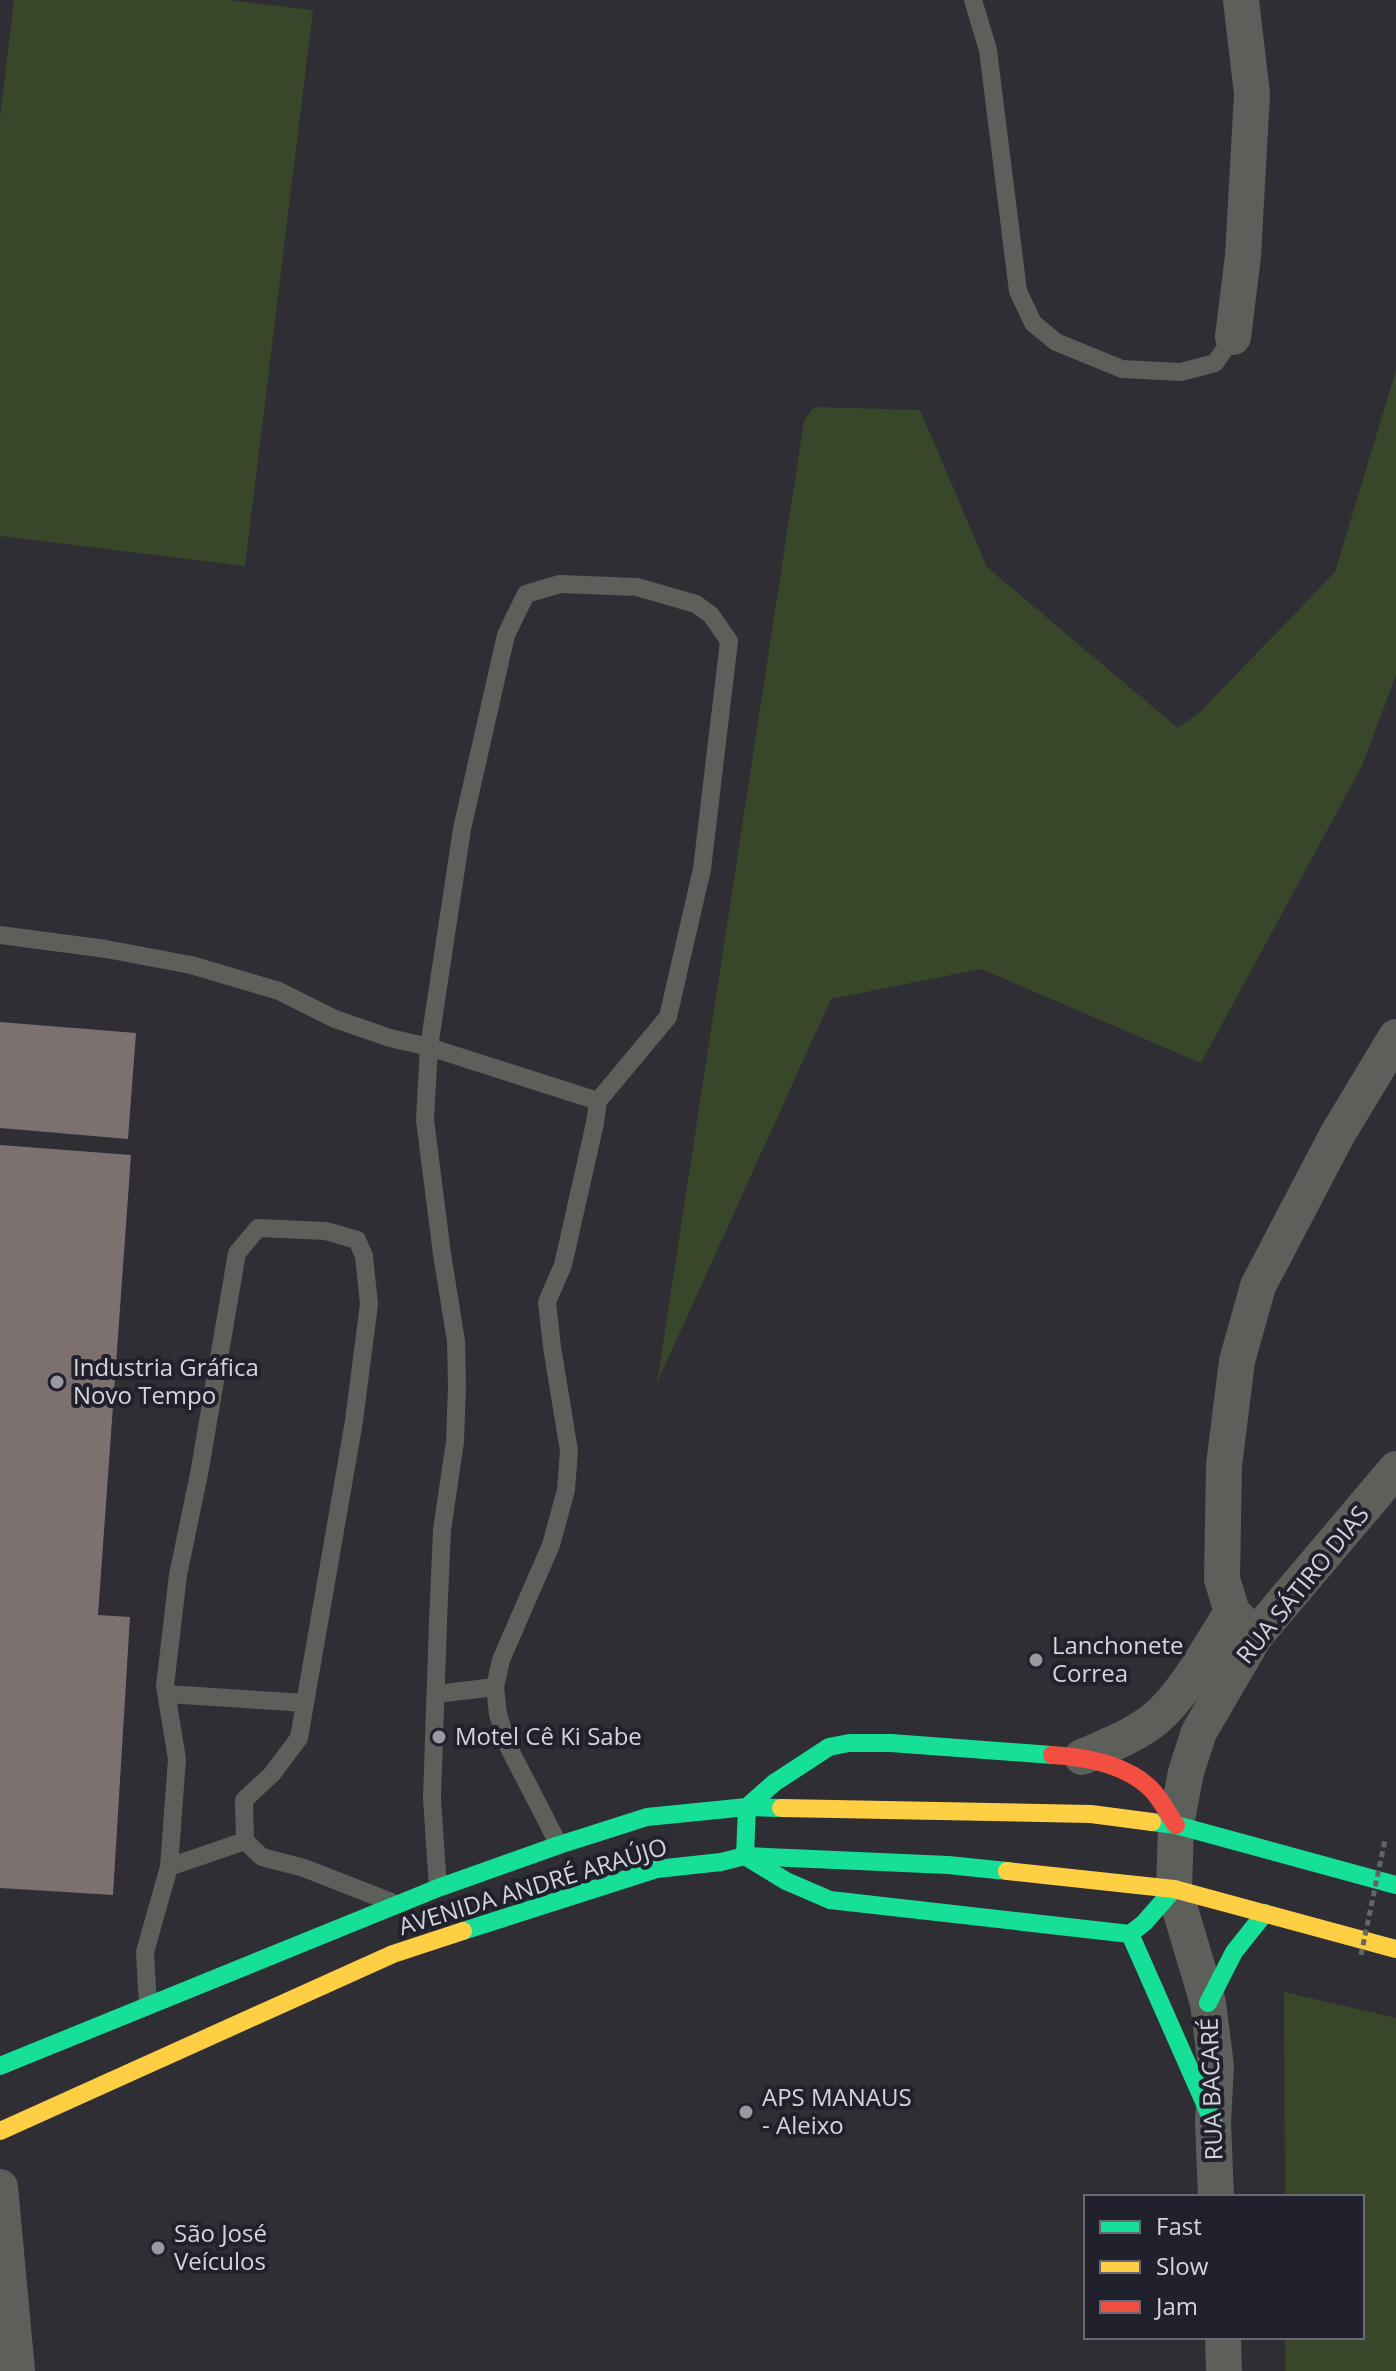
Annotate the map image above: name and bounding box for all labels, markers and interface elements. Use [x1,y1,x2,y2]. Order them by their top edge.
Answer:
place label: Industria Gráfica Novo Tempo [73,1350,259,1411]
marker: Industria Gráfica Novo Tempo [48,1373,66,1391]
street label: RUA SÁTIRO DIAS [1228,1498,1376,1670]
place label: Lanchonete Correa [1052,1628,1183,1689]
marker: Lanchonete Correa [1027,1651,1045,1669]
place label: Motel Cê Ki Sabe [455,1719,642,1752]
marker: Motel Cê Ki Sabe [430,1728,448,1746]
street label: AVENIDA ANDRÉ ARAÚJO [394,1829,671,1942]
street label: RUA BACARÉ [1192,2017,1229,2161]
place label: APS MANAUS - Aleixo [762,2080,912,2141]
marker: APS MANAUS - Aleixo [737,2103,755,2121]
legend [1084,2195,1364,2339]
text: Fast [1156,2209,1202,2242]
place label: São José Veículos [174,2216,267,2277]
marker: São José Veículos [149,2239,167,2257]
text: Slow [1156,2249,1209,2282]
text: Jam [1154,2289,1198,2322]

